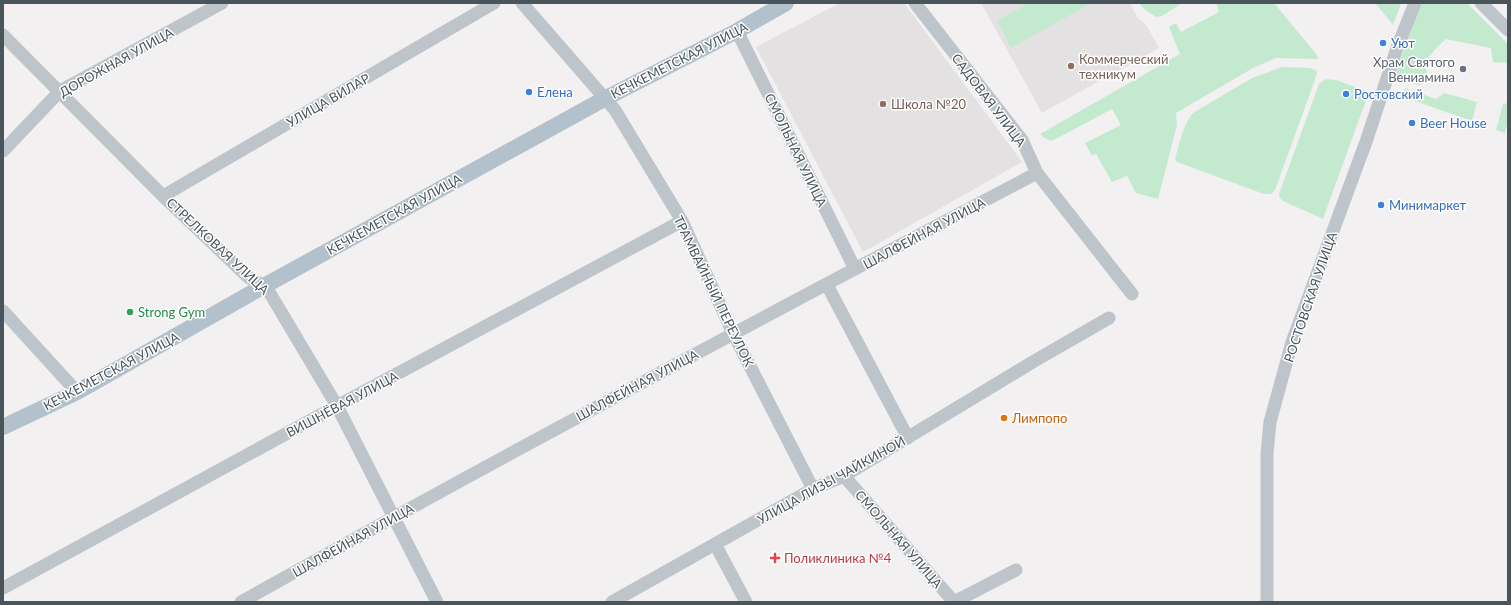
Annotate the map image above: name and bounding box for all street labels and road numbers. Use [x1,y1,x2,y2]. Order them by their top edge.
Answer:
street label: КЕЧКЕМЕТСКАЯ УЛИЦА [608,18,750,102]
street label: ДОРОЖНАЯ УЛИЦА [56,24,176,100]
street label: САДОВАЯ УЛИЦА [949,50,1029,150]
street label: УЛИЦА ВИЛАР [284,70,373,130]
street label: СМОЛЬНАЯ УЛИЦА [762,91,831,210]
street label: КЕЧКЕМЕТСКАЯ УЛИЦА [324,170,464,258]
street label: СТРЕЛКОВАЯ УЛИЦА [163,194,273,298]
street label: ШАЛФЕЙНАЯ УЛИЦА [860,194,988,272]
street label: ТРАМВАЙНЫЙ ПЕРЕУЛОК [670,213,758,369]
street label: РОСТОВСКАЯ УЛИЦА [1280,230,1340,364]
street label: КЕЧКЕМЕТСКАЯ УЛИЦА [40,328,182,414]
street label: ШАЛФЕЙНАЯ УЛИЦА [573,346,701,424]
street label: ВИШНЁВАЯ УЛИЦА [283,368,401,440]
street label: УЛИЦА ЛИЗЫ ЧАЙКИНОЙ [754,433,908,527]
street label: СМОЛЬНАЯ УЛИЦА [852,487,946,591]
street label: ШАЛФЕЙНАЯ УЛИЦА [290,500,417,580]

